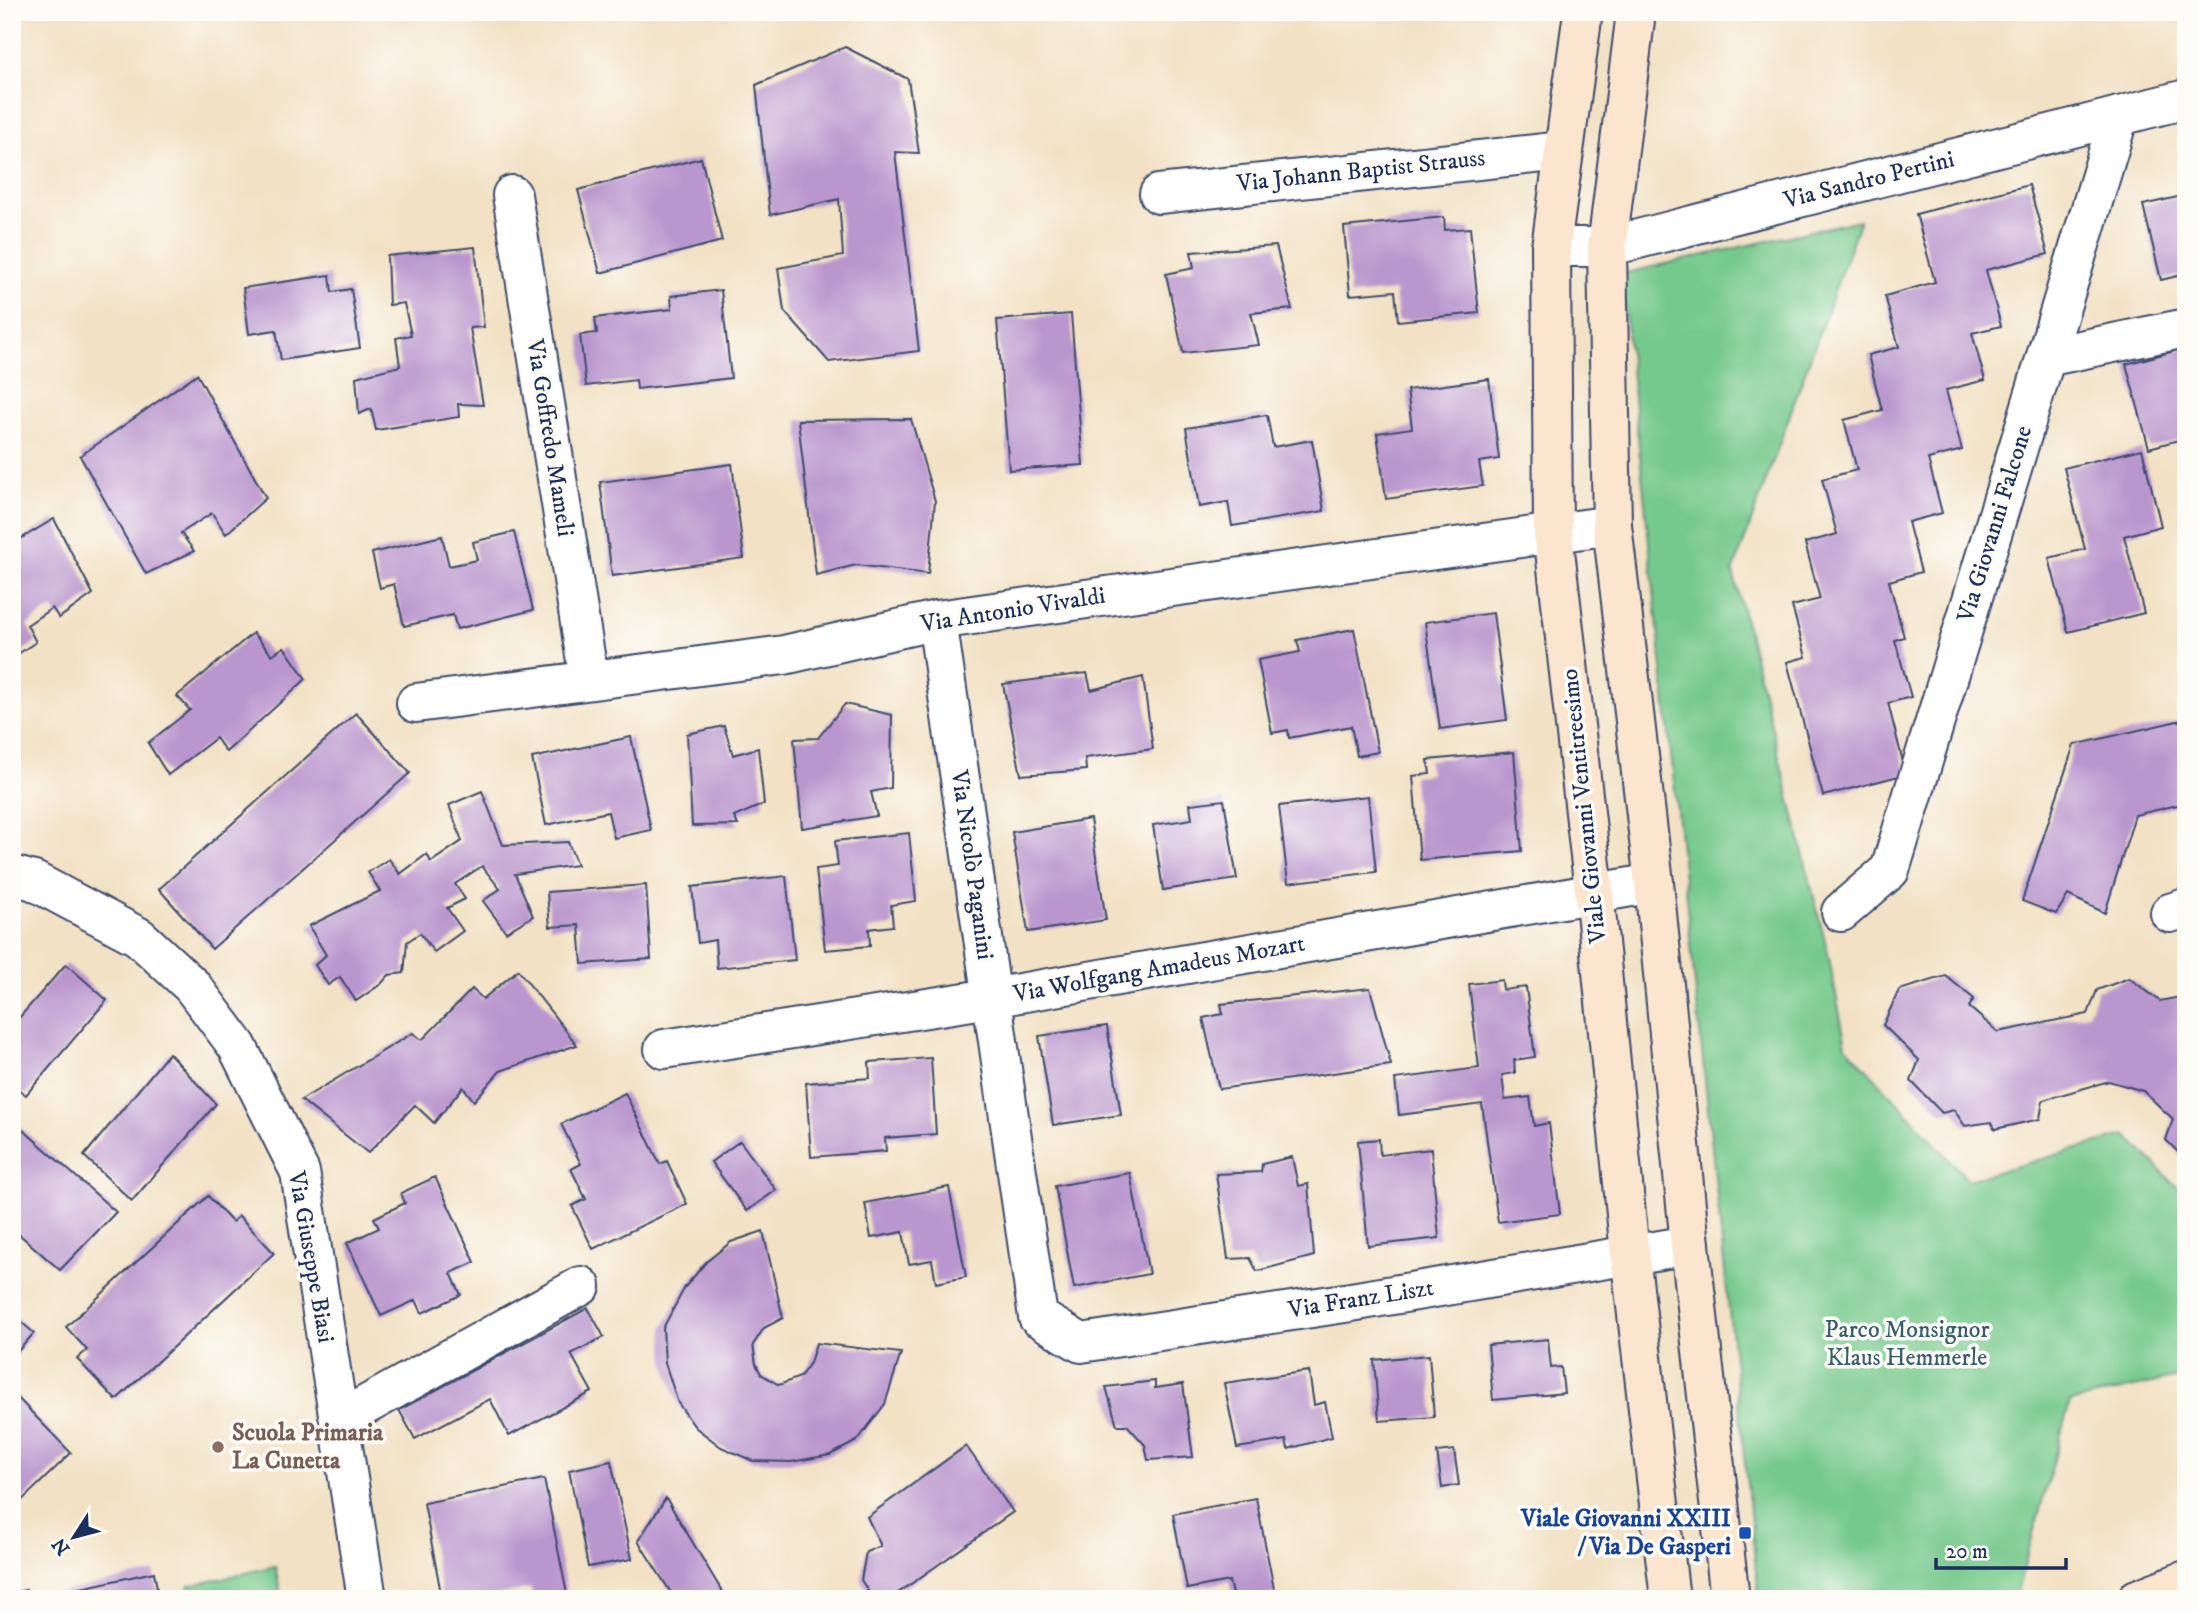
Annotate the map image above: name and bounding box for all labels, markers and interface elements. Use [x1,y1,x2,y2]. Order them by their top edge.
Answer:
street label: Via Johann Baptist Strauss [1234,143,1487,199]
street label: Via Sandro Pertini [1780,144,1957,216]
street label: Via Goffredo Mameli [519,336,580,539]
street label: Via Giovanni Falcone [1951,422,2039,627]
street label: Via Antonio Vivaldi [918,581,1107,640]
street label: Viale Giovanni Ventitreesimo [1555,667,1613,946]
street label: Via Nicolò Paganini [944,767,1000,962]
street label: Via Wolfgang Amadeus Mozart [1010,929,1307,1010]
street label: Via Giuseppe Biasi [281,1168,341,1345]
street label: Via Franz Liszt [1285,1273,1436,1325]
park label: Parco Monsignor Klaus Hemmerle [1825,1315,1989,1373]
place label: Scuola Primaria La Cunetta [232,1418,384,1476]
marker: Scuola Primaria La Cunetta [210,1439,226,1455]
north arrow [38,1502,108,1572]
place label: Viale Giovanni XXIII / Via De Gasperi [1520,1504,1731,1562]
marker: Viale Giovanni XXIII / Via De Gasperi [1737,1525,1753,1541]
scale bar [1936,1527,2065,1571]
text: N [47,1533,75,1559]
text: 20 m [1946,1539,1988,1565]

